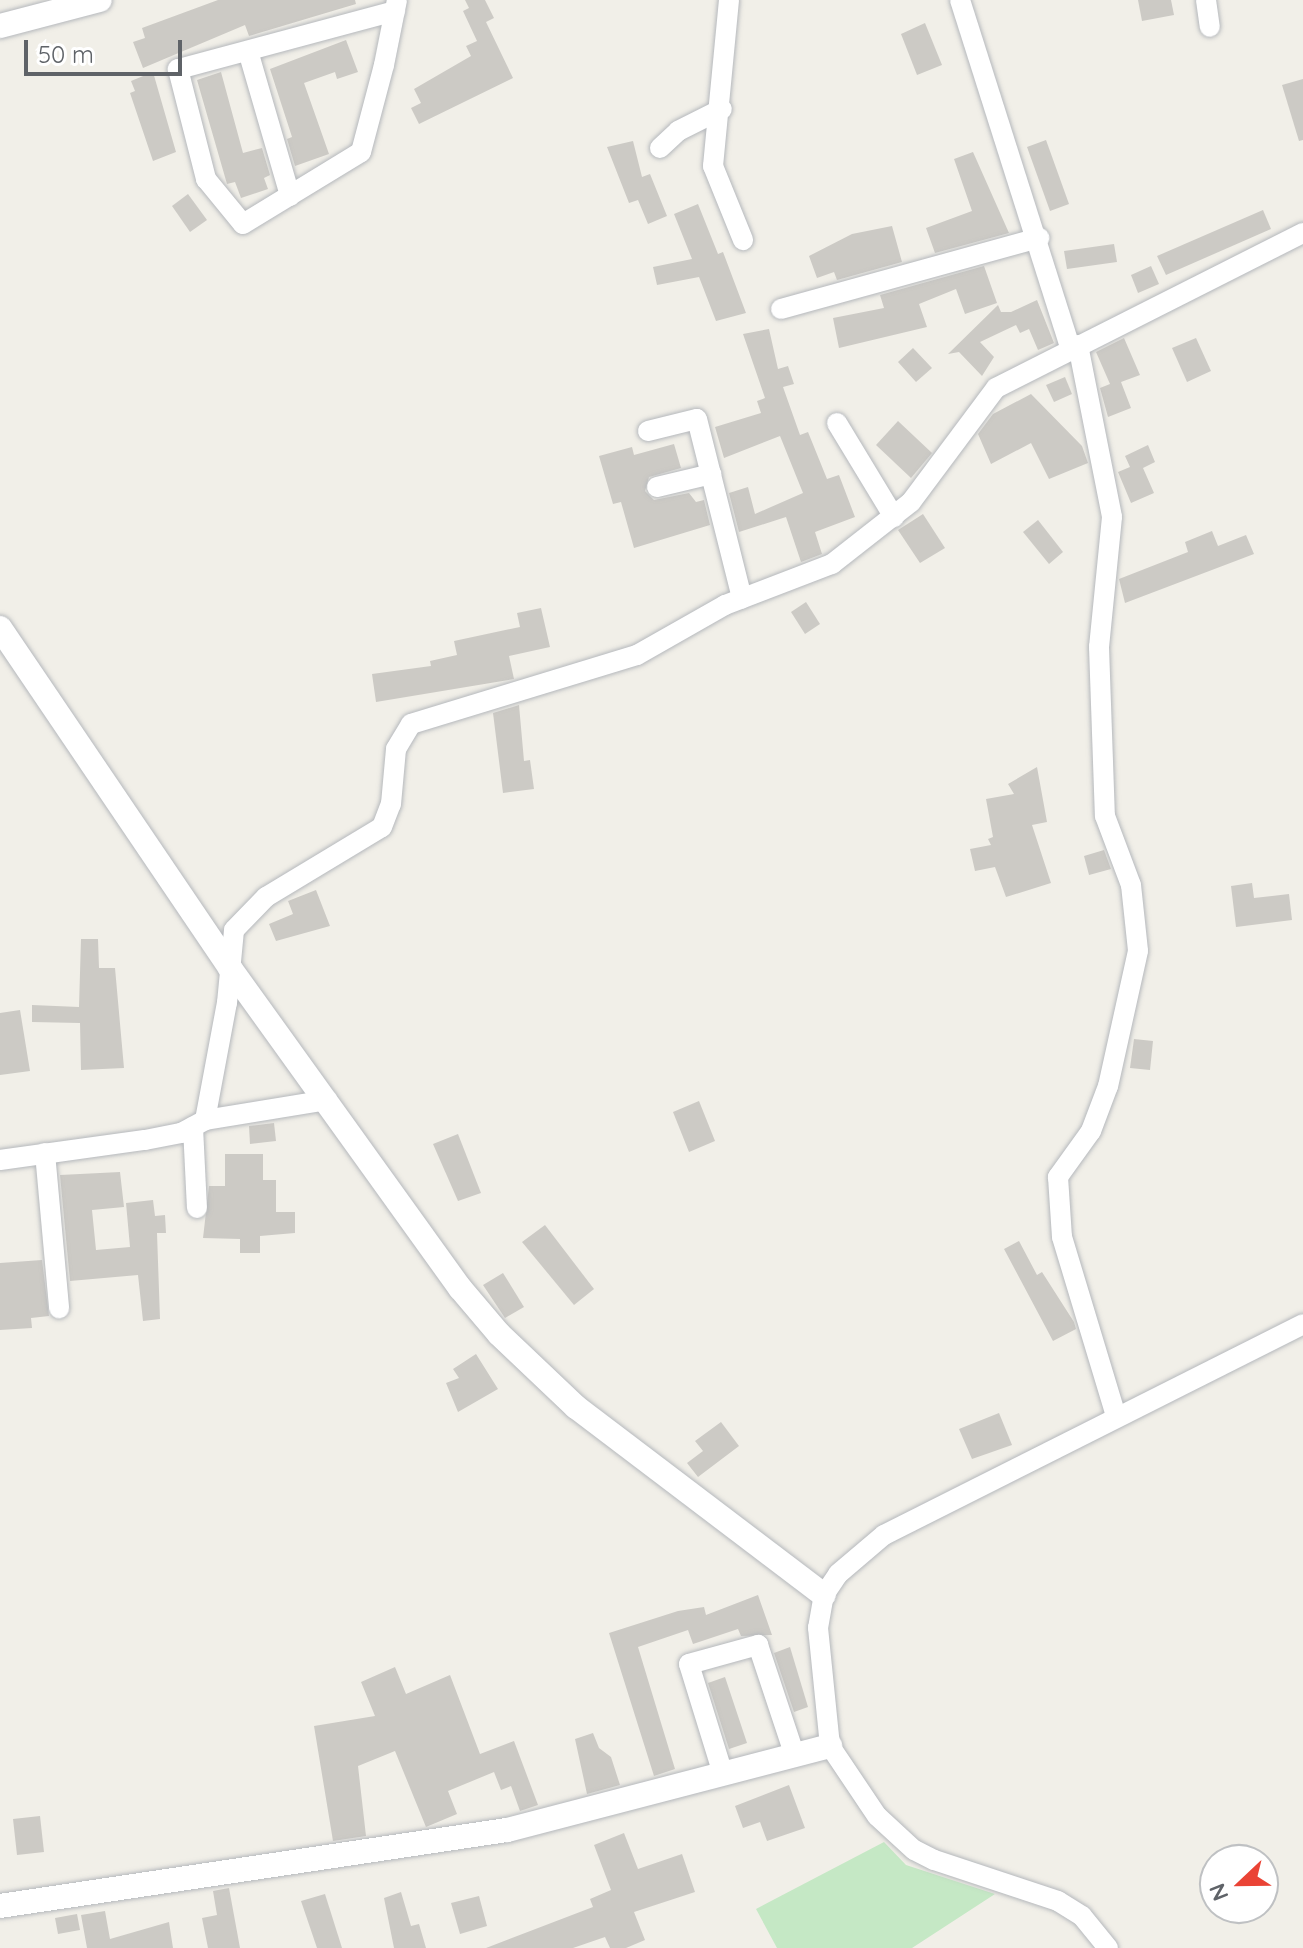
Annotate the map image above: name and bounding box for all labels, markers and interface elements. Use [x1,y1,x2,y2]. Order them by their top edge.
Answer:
scale bar [28,24,186,74]
text: 50 m [38,39,94,69]
north arrow [1199,1844,1279,1924]
text: N [1203,1880,1235,1905]

